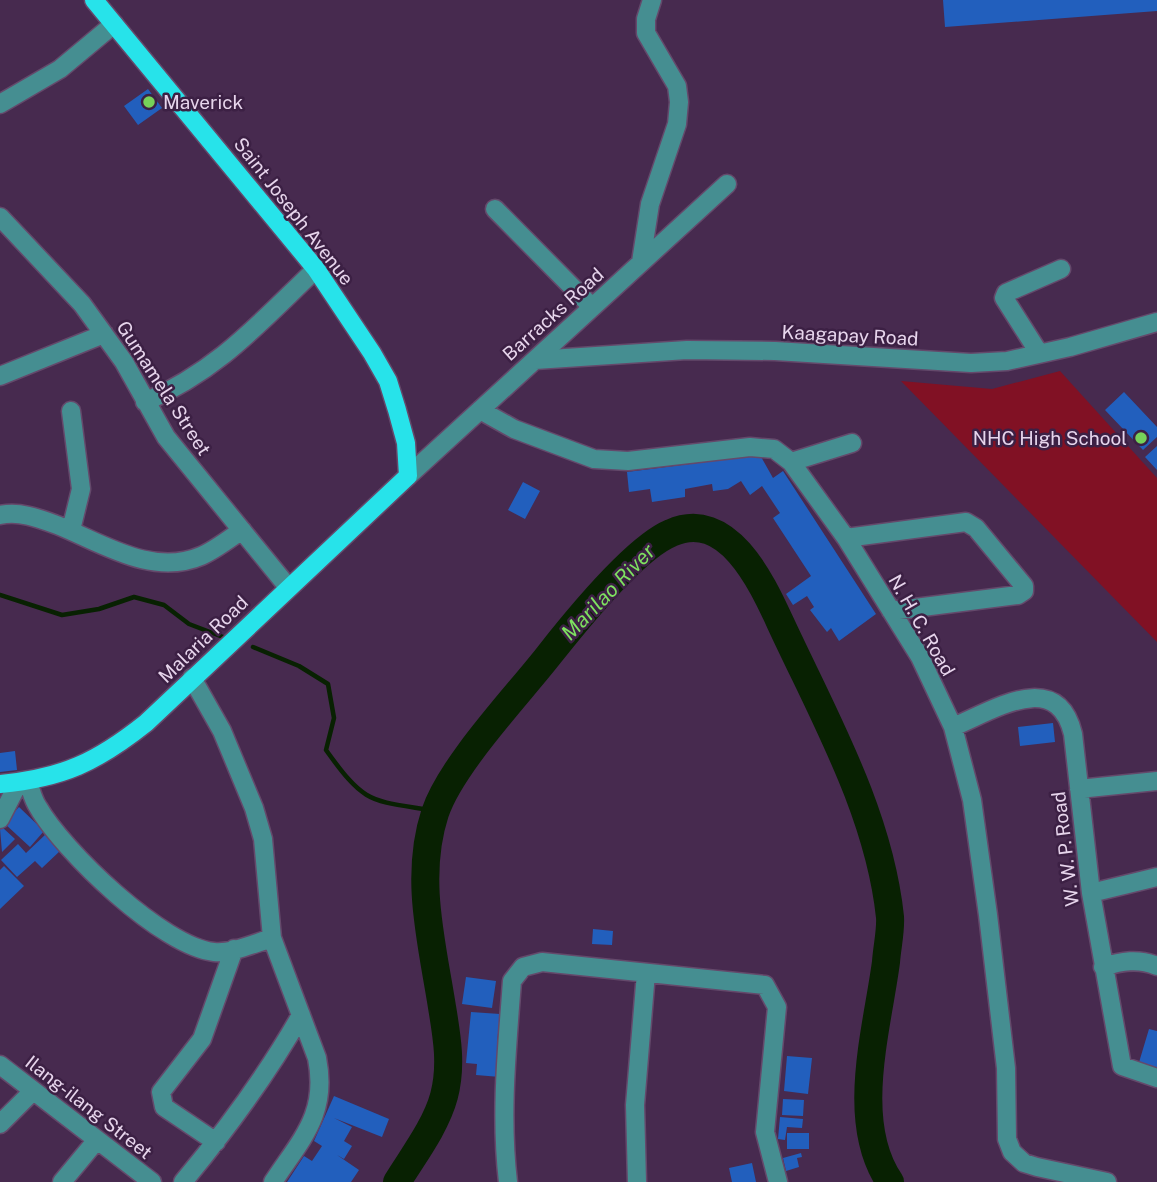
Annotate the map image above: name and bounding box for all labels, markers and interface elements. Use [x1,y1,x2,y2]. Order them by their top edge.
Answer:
place label: Maverick [163,91,243,113]
marker: Maverick [141,94,157,110]
street label: Saint Joseph Avenue [230,133,358,289]
street label: Barracks Road [498,263,608,365]
street label: Gumamela Street [112,317,216,459]
street label: Kaagapay Road [781,320,919,350]
place label: NHC High School [973,427,1127,449]
marker: NHC High School [1133,430,1149,446]
water label: Marilao River [556,538,661,645]
street label: N. H. C. Road [884,571,960,679]
street label: Malaria Road [154,591,252,687]
street label: W. W. P. Road [1047,790,1083,908]
street label: Ilang-ilang Street [21,1051,157,1163]

